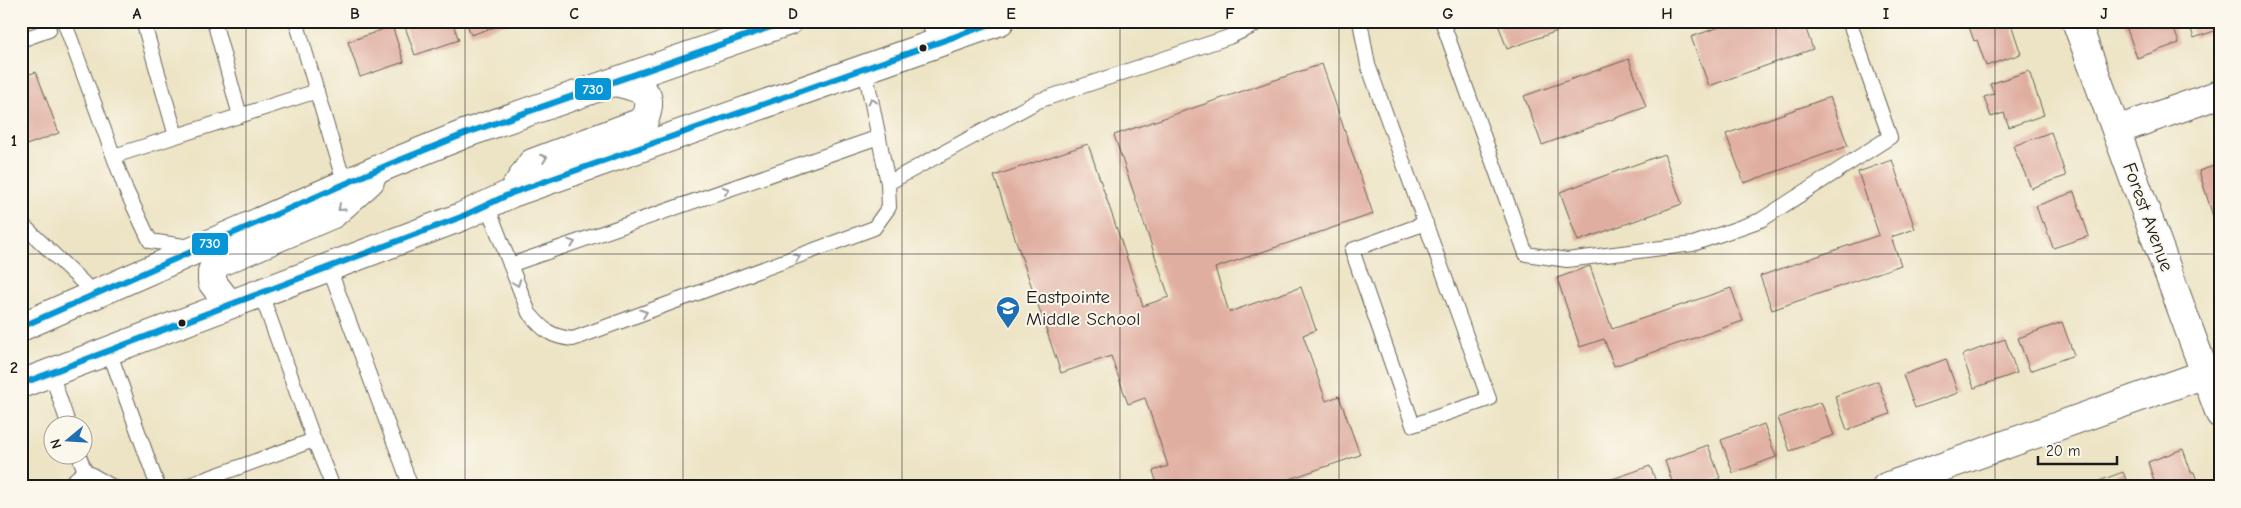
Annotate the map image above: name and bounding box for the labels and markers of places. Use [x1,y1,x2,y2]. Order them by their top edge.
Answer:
unlabelled marker [918,43,928,53]
place label: Eastpointe Middle School [1026,286,1141,330]
school or university icon: Eastpointe Middle School [995,295,1021,329]
unlabelled marker [177,318,187,328]

